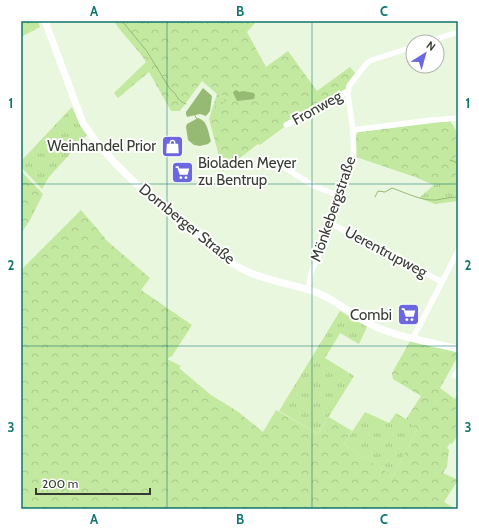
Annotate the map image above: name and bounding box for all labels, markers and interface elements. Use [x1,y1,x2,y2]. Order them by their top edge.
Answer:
text: A [90,3,99,19]
text: B [236,3,244,19]
text: C [380,3,388,19]
north arrow [405,34,445,74]
text: N [424,38,438,54]
street label: Fronweg [289,87,346,129]
text: 1 [9,95,13,111]
text: 1 [466,95,470,111]
shop icon: Weinhandel Prior [159,133,185,159]
place label: Weinhandel Prior [47,137,156,155]
place label: Bioladen Meyer zu Bentrup [198,154,297,189]
street label: Mönkebergstraße [307,154,360,264]
supermarket icon: Bioladen Meyer zu Bentrup [169,159,195,185]
street label: Dornberger Straße [136,180,239,268]
street label: Uerentrupweg [342,223,431,281]
text: 2 [8,257,15,273]
text: 2 [465,257,472,273]
supermarket icon: Combi [395,302,421,328]
place label: Combi [350,306,392,324]
text: 3 [7,419,15,435]
text: 3 [464,419,472,435]
scale bar [36,470,150,496]
text: 200 m [42,476,78,491]
text: A [90,511,99,527]
text: B [236,511,244,527]
text: C [380,511,388,527]

